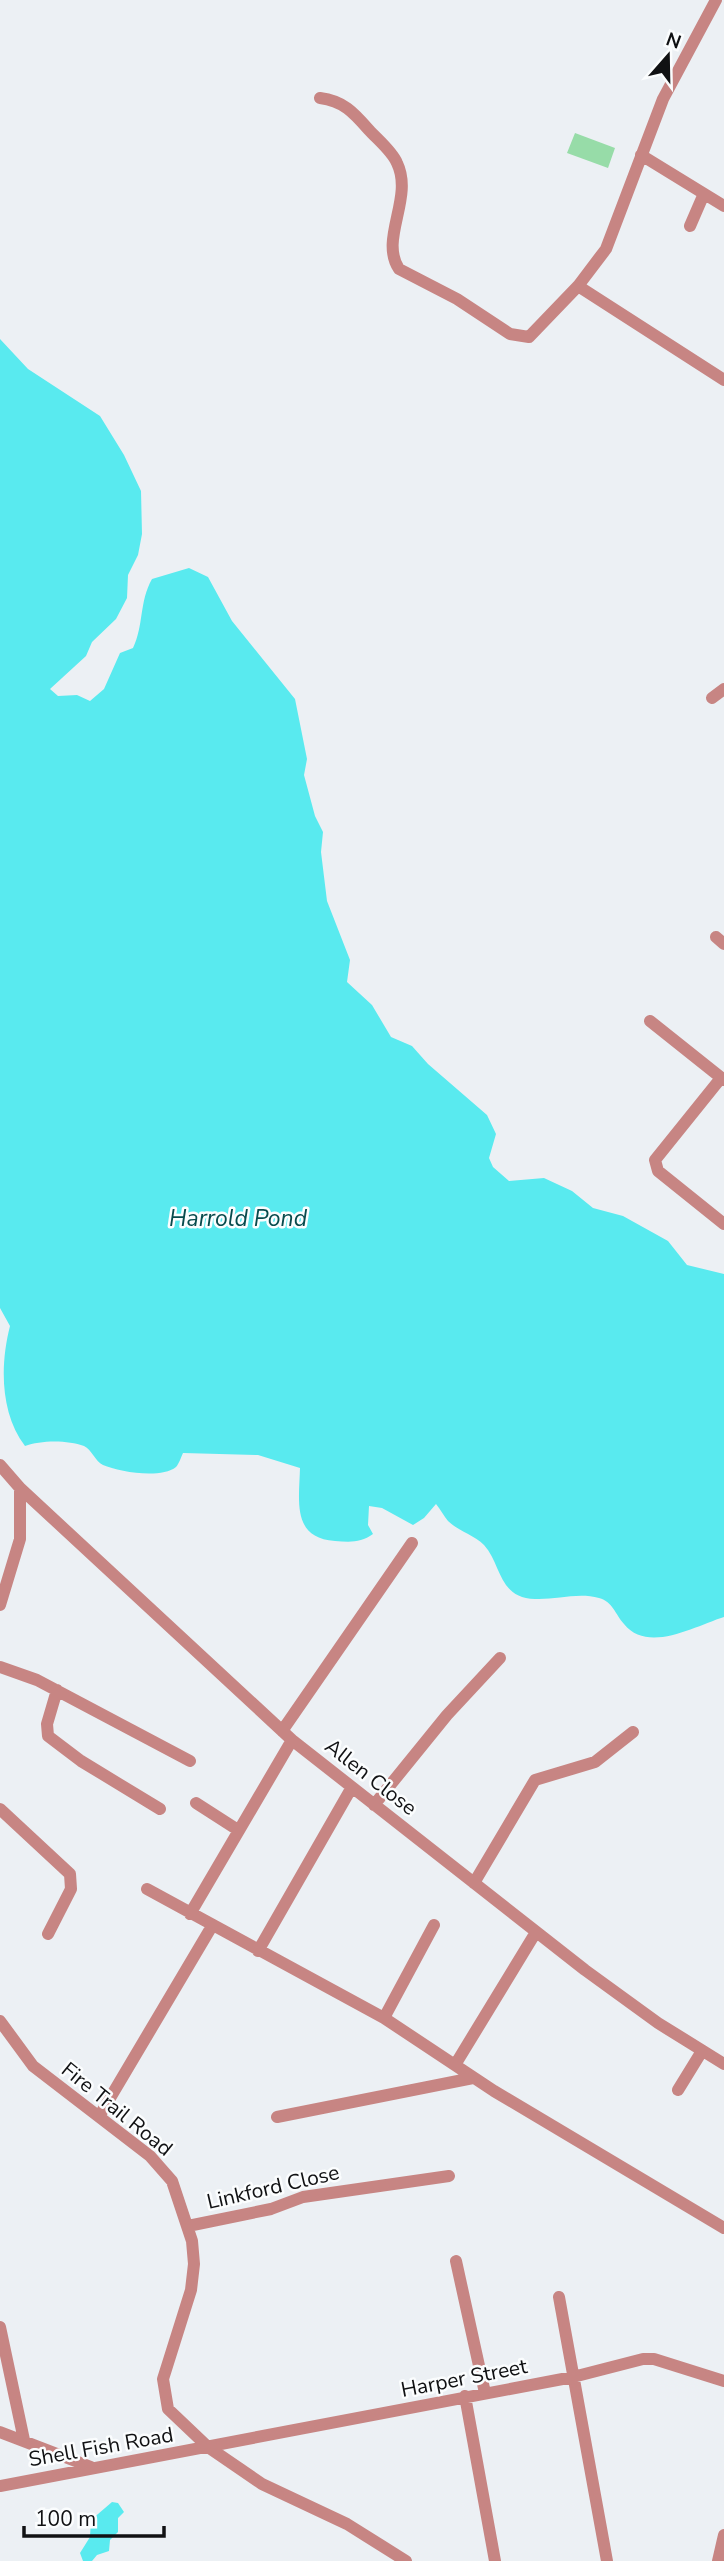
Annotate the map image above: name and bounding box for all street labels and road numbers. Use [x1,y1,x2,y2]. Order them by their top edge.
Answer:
street label: Allen Close [319,1732,423,1822]
street label: Fire Trail Road [56,2056,178,2162]
street label: Linkford Close [204,2158,342,2216]
street label: Harper Street [398,2352,530,2404]
street label: Shell Fish Road [26,2420,176,2474]

